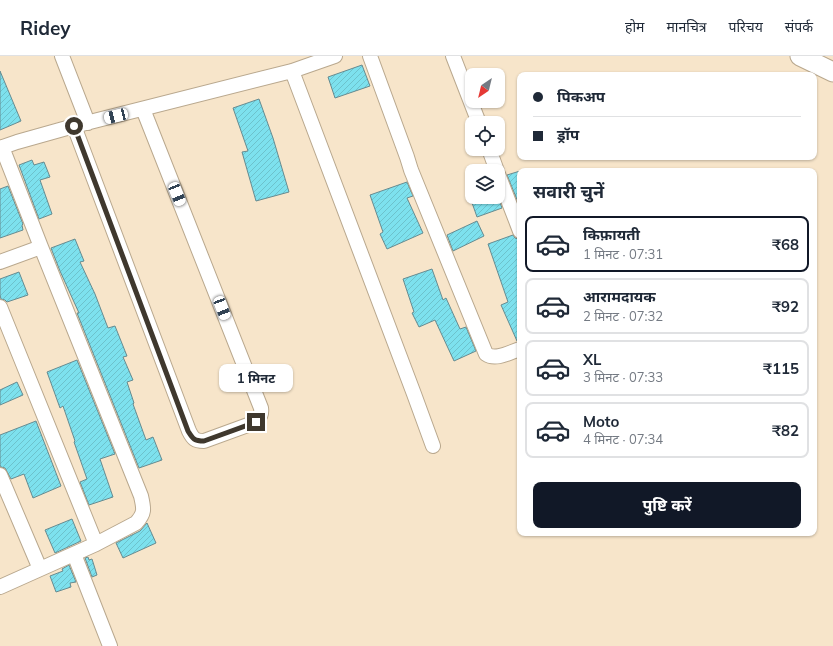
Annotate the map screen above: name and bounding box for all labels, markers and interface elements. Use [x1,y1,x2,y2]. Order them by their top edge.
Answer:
text: Ridey [20,16,71,40]
text: होम [625,18,644,36]
text: मानचित्र [666,18,707,36]
text: परिचय [729,18,763,36]
text: संपर्क [785,18,813,36]
north arrow [465,68,505,108]
map controls [465,68,505,204]
text: पिकअप [557,87,605,106]
car [103,107,129,125]
button: locate [465,116,505,156]
route start [65,117,83,135]
text: ड्रॉप [557,125,579,144]
button: layers [465,164,505,204]
text: सवारी चुनें [533,180,604,203]
car [167,181,187,207]
text: किफ़ायती [583,225,640,244]
icon: car [535,226,571,262]
text: ₹68 [772,235,799,254]
text: 1 मिनट · 07:31 [583,246,663,262]
text: आरामदायक [583,287,656,306]
icon: car [535,288,571,324]
car [212,295,232,321]
text: ₹92 [772,297,799,316]
text: 2 मिनट · 07:32 [583,308,663,324]
icon: car [535,350,571,386]
text: XL [583,350,601,369]
text: ₹115 [763,359,799,378]
callout: 1 मिनट [219,364,293,392]
text: 3 मिनट · 07:33 [583,369,663,385]
text: 1 मिनट [237,370,275,386]
icon: car [535,412,571,448]
text: Moto [583,412,619,431]
route end [247,413,265,431]
text: ₹82 [772,421,799,440]
text: 4 मिनट · 07:34 [583,431,663,447]
button: पुष्टि करें [533,482,801,528]

